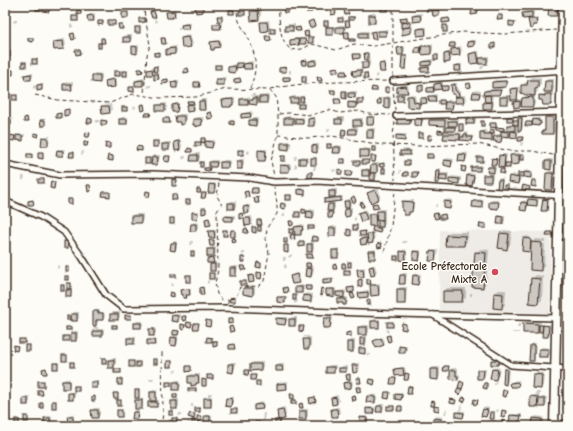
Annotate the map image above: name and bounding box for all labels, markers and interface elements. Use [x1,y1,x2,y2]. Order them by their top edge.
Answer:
place label: Ecole Préfectorale Mixte A [402,260,488,286]
marker: Ecole Préfectorale Mixte A [490,267,500,277]

